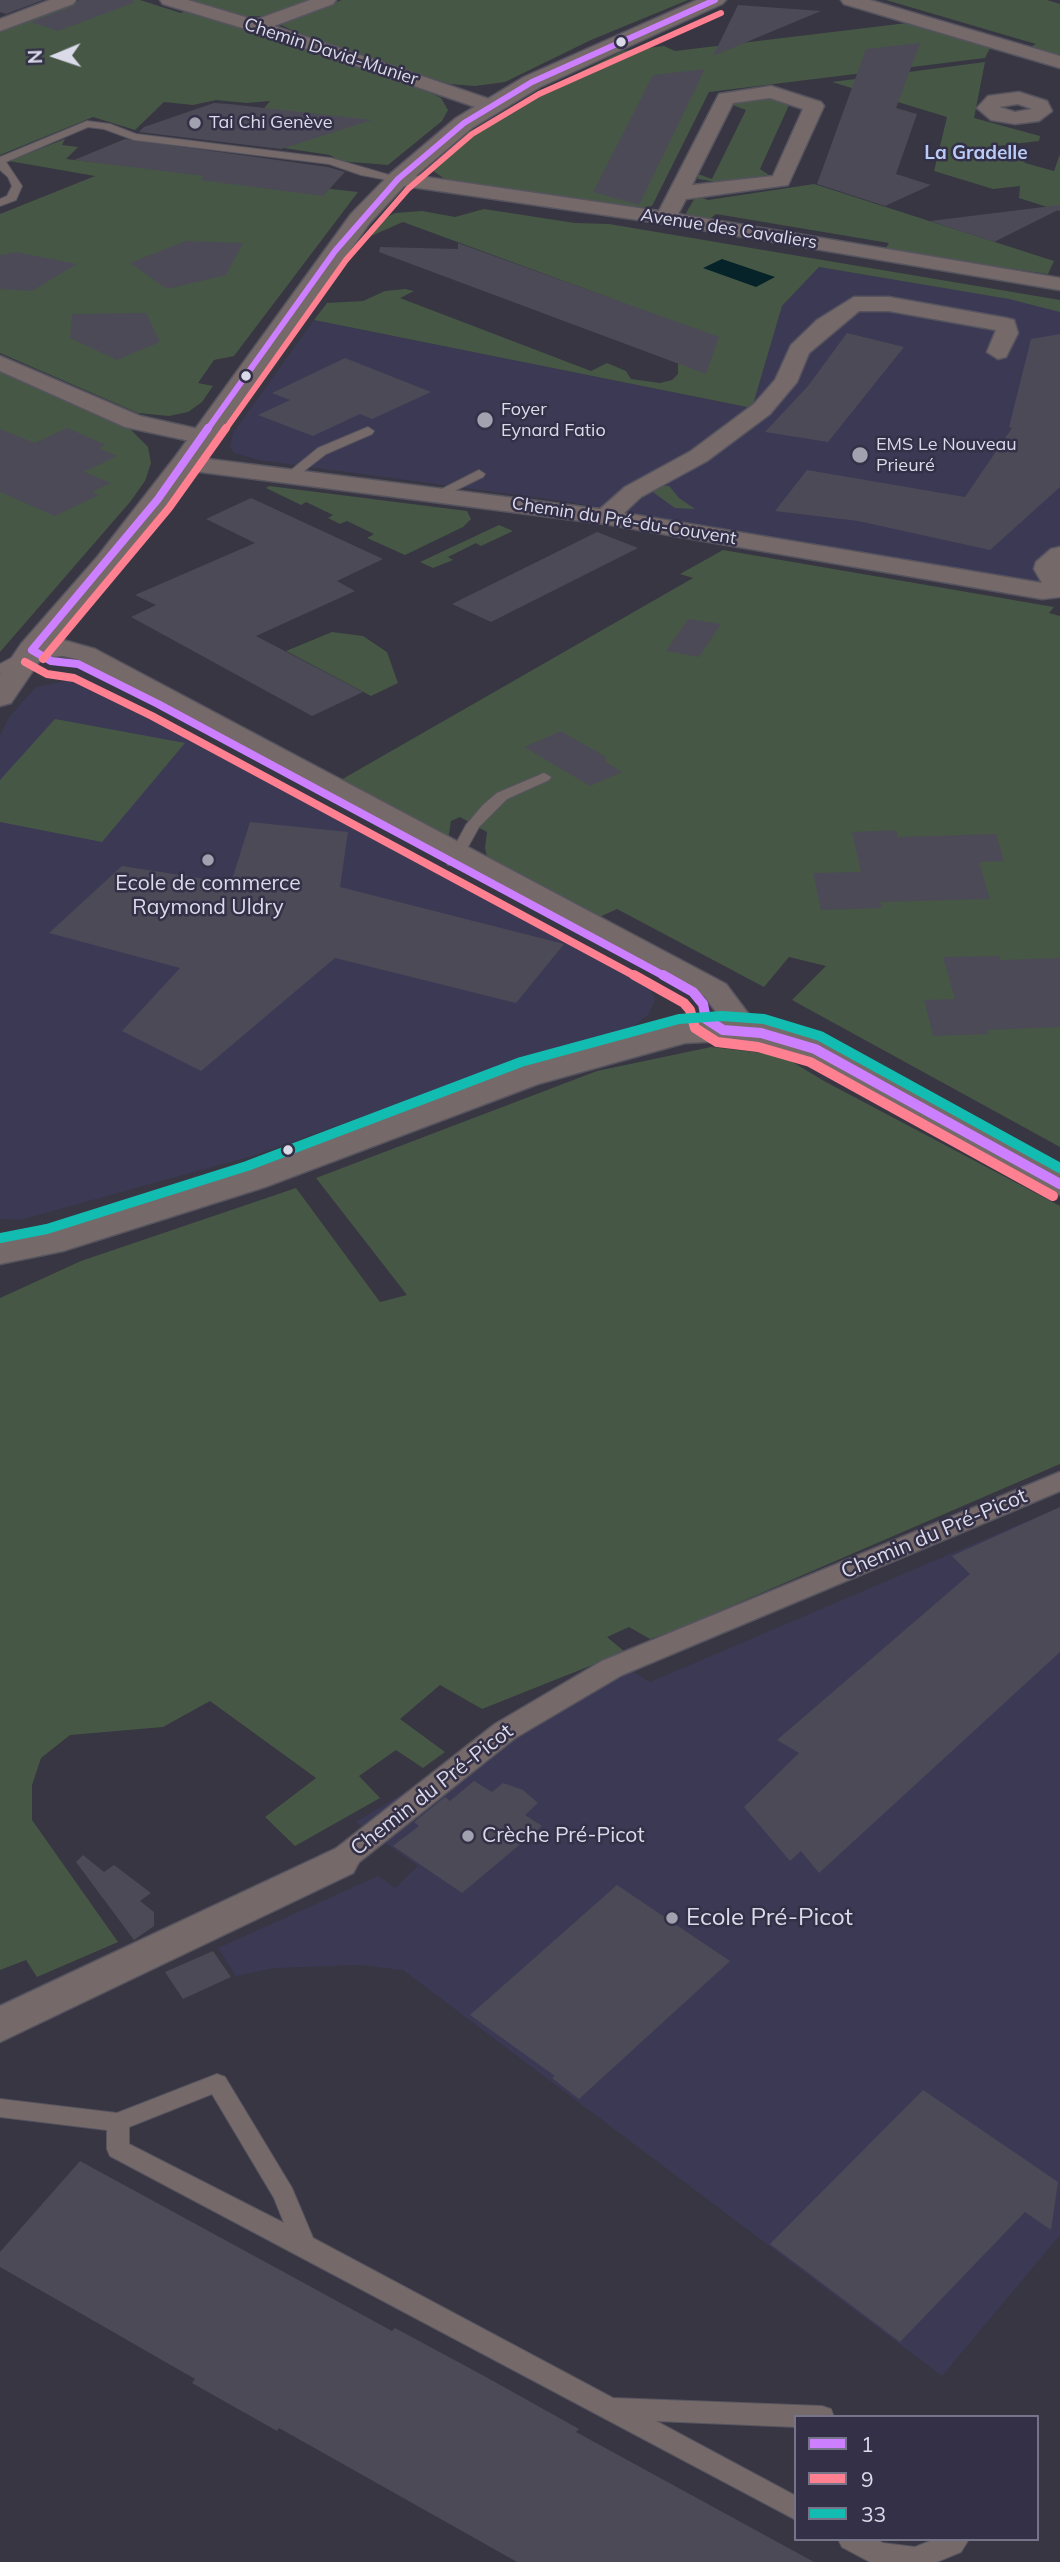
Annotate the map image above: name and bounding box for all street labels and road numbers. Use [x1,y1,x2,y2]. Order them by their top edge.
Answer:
street label: Chemin David-Munier [241,14,421,90]
street label: Avenue des Cavaliers [639,204,819,254]
street label: Chemin du Pré-du-Couvent [510,493,738,549]
street label: Chemin du Pré-Picot [837,1483,1031,1585]
street label: Chemin du Pré-Picot [346,1719,518,1861]

